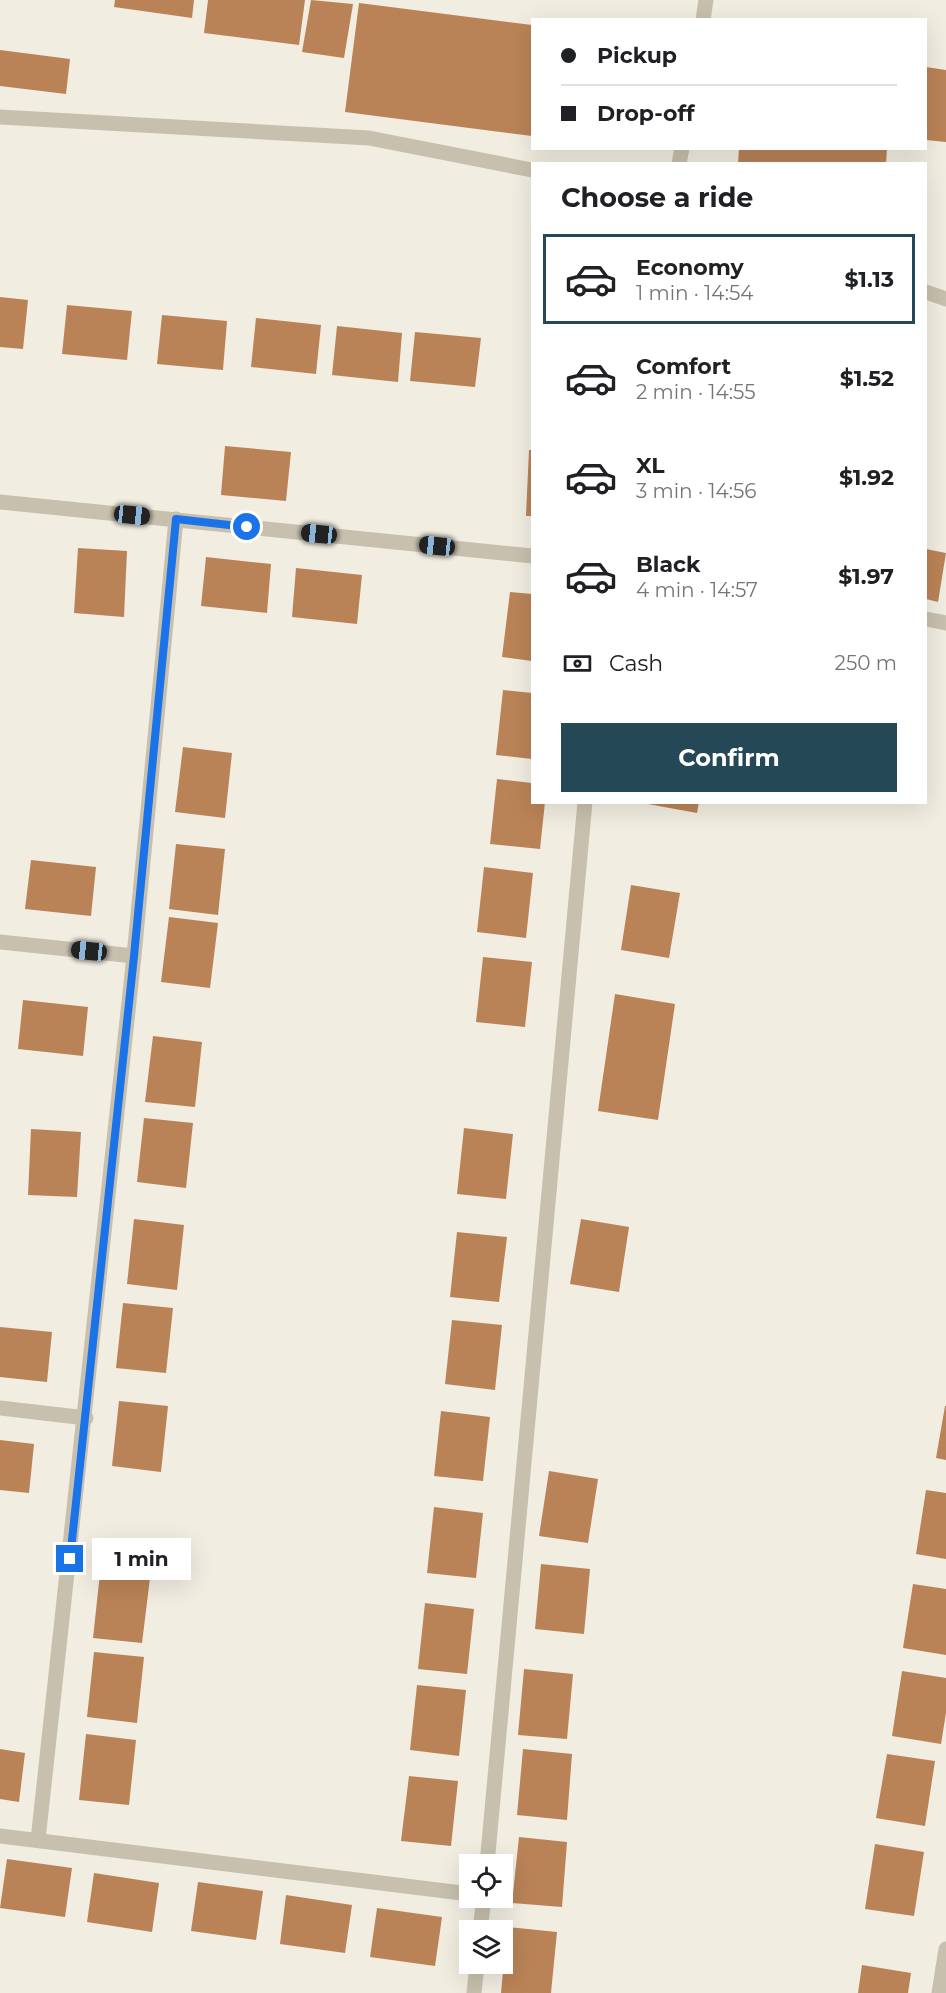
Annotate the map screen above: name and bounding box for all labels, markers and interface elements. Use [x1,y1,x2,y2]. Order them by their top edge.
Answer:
text: Pickup [597,42,677,69]
text: Drop-off [597,100,695,127]
text: Choose a ride [561,181,753,214]
icon: car [564,252,618,306]
text: Economy [636,254,744,281]
text: $1.13 [845,266,894,293]
text: 1 min · 14:54 [636,281,753,305]
icon: car [564,351,618,405]
text: Comfort [636,353,731,380]
text: $1.52 [840,365,894,392]
text: 2 min · 14:55 [636,380,756,404]
icon: car [564,450,618,504]
text: XL [636,452,665,479]
text: $1.92 [839,464,894,491]
text: 3 min · 14:56 [636,479,756,503]
car [113,504,151,526]
route start [233,513,260,540]
car [300,523,338,545]
car [418,535,456,557]
icon: car [564,549,618,603]
text: Black [636,551,700,578]
text: $1.97 [838,563,894,590]
text: 4 min · 14:57 [636,578,758,602]
icon: cash [561,647,594,680]
text: Cash [609,650,663,677]
text: 250 m [835,651,897,675]
button: Confirm [561,723,897,792]
car [70,940,108,962]
callout: 1 min [91,1538,190,1580]
route end [56,1545,83,1572]
text: 1 min [114,1547,169,1571]
map controls [459,1854,513,1974]
button: locate [459,1854,513,1908]
button: layers [459,1920,513,1974]

